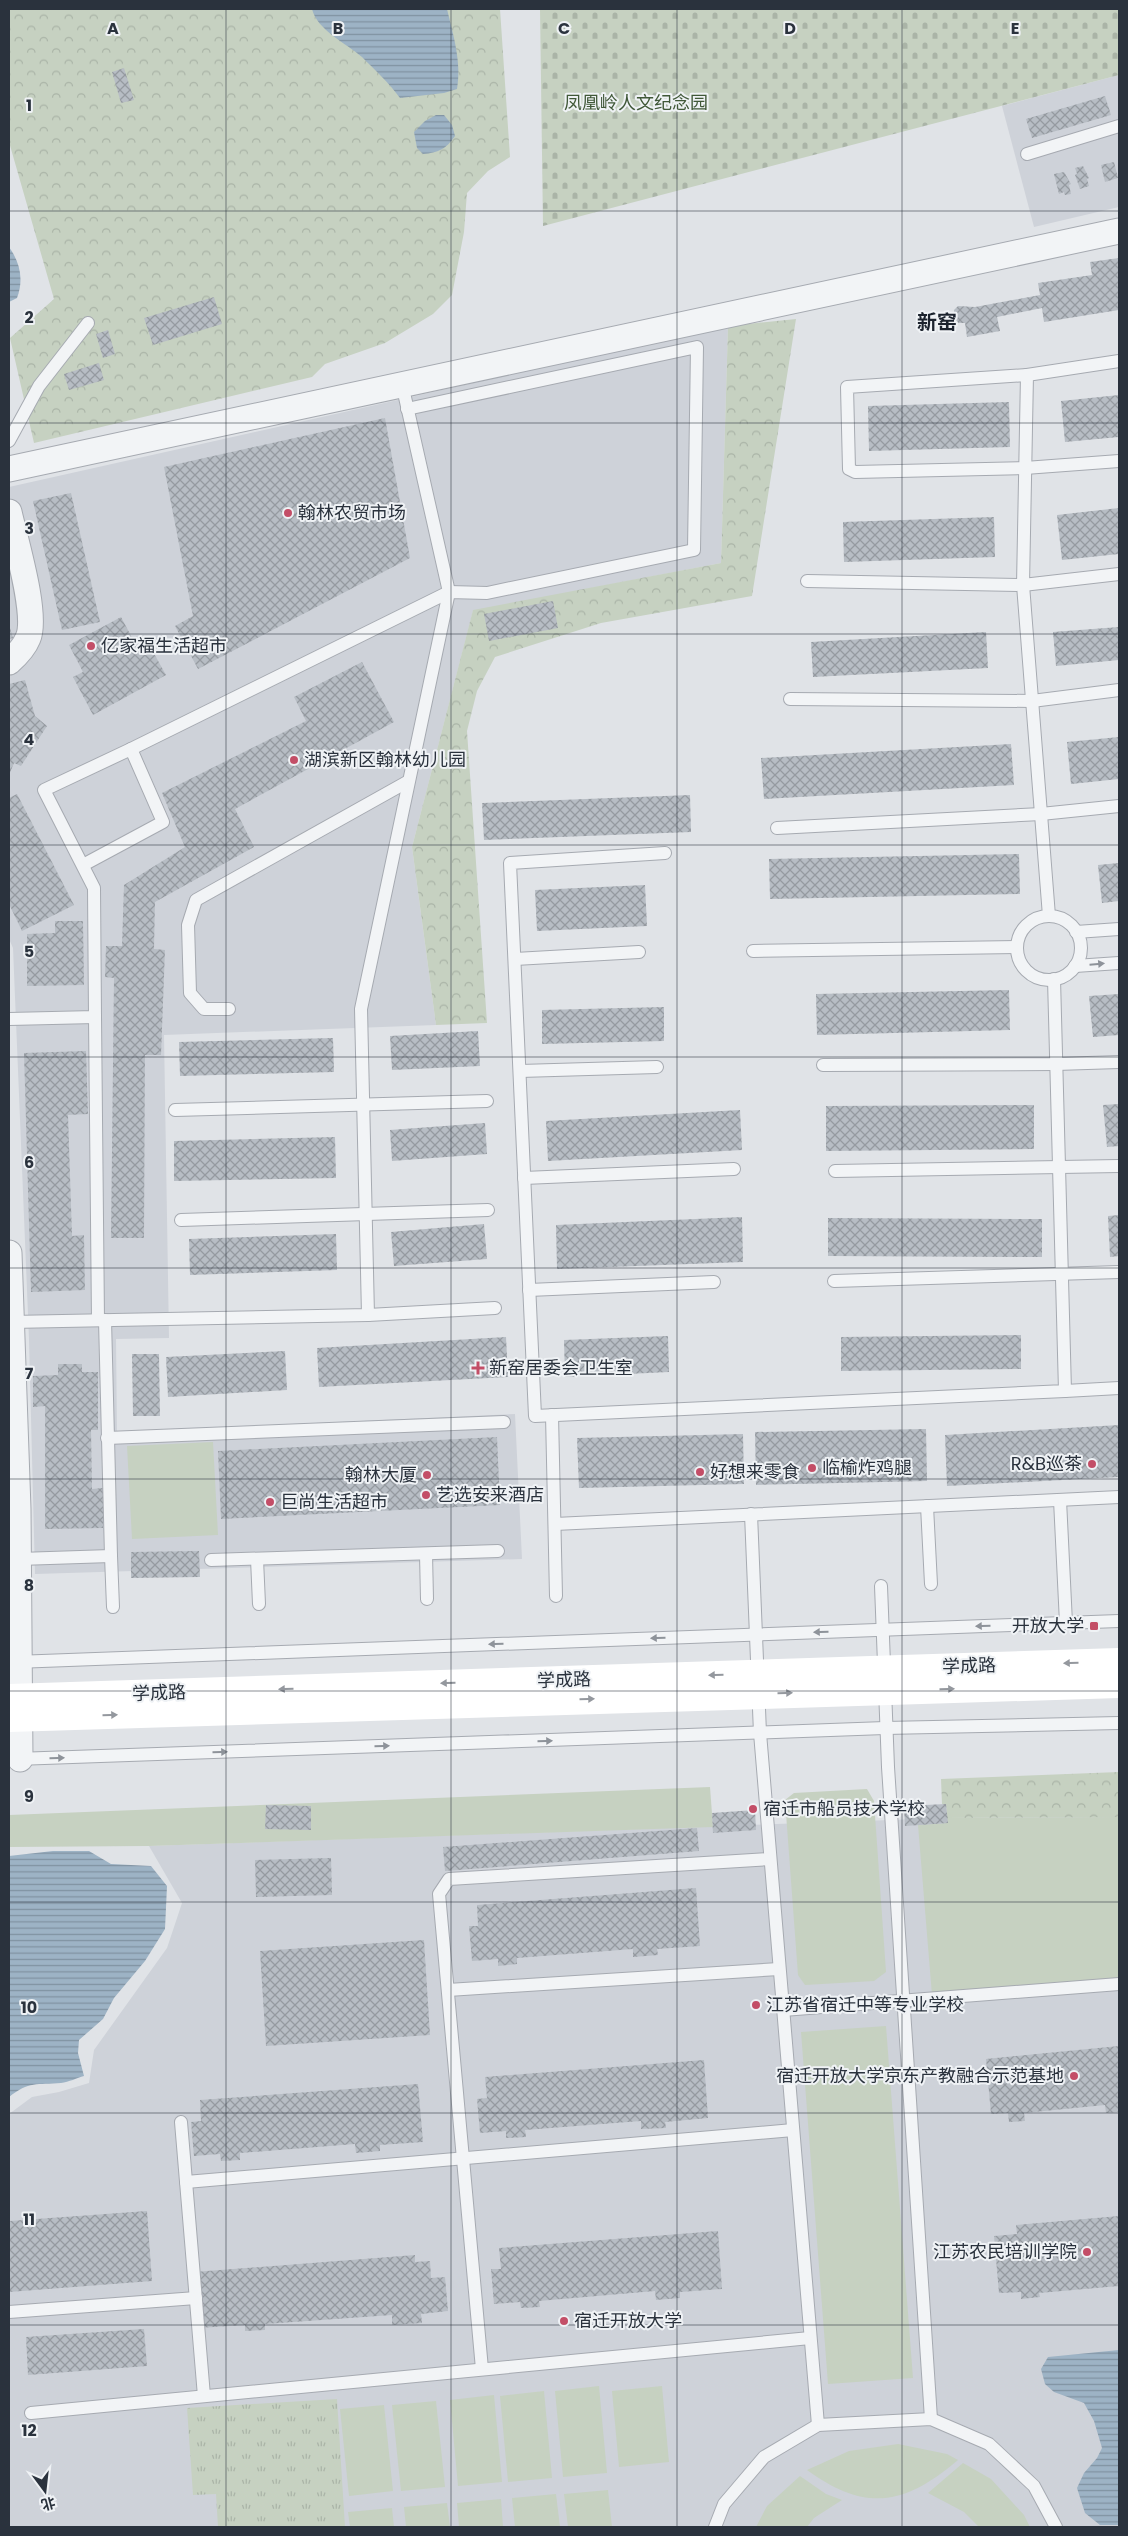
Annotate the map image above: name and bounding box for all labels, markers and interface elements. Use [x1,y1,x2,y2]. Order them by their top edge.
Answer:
text: A [107,17,119,40]
text: B [333,17,343,40]
text: C [558,17,570,40]
text: D [784,17,796,40]
text: E [1011,17,1019,40]
park label: 凤凰岭人文纪念园 [564,90,708,115]
text: 1 [26,94,32,117]
text: 2 [24,306,34,329]
district label: 新窑 [917,308,957,336]
place label: 翰林农贸市场 [298,500,406,525]
marker: 翰林农贸市场 [282,507,294,519]
text: 3 [24,517,34,540]
place label: 亿家福生活超市 [101,633,227,658]
marker: 亿家福生活超市 [85,640,97,652]
text: 4 [24,728,35,751]
place label: 湖滨新区翰林幼儿园 [304,747,466,772]
marker: 湖滨新区翰林幼儿园 [288,754,300,766]
text: 5 [24,940,34,963]
one-way arrow [1089,960,1105,968]
text: 6 [24,1151,34,1174]
place label: 新窑居委会卫生室 [489,1355,633,1380]
marker: 新窑居委会卫生室 [471,1361,485,1375]
text: 7 [25,1362,34,1385]
place label: R&B巡茶 [1011,1451,1082,1476]
place label: 临榆炸鸡腿 [822,1455,912,1480]
marker: R&B巡茶 [1086,1458,1098,1470]
place label: 好想来零食 [710,1459,800,1484]
place label: 翰林大厦 [345,1462,417,1487]
marker: 临榆炸鸡腿 [806,1462,818,1474]
marker: 好想来零食 [694,1466,706,1478]
marker: 翰林大厦 [421,1469,433,1481]
place label: 艺选安来酒店 [436,1482,544,1507]
place label: 巨尚生活超市 [280,1489,388,1514]
marker: 艺选安来酒店 [420,1489,432,1501]
marker: 巨尚生活超市 [264,1496,276,1508]
text: 8 [24,1574,34,1597]
place label: 开放大学 [1012,1613,1084,1638]
marker: 开放大学 [1088,1620,1100,1632]
one-way arrow [975,1623,991,1631]
one-way arrow [812,1629,828,1637]
one-way arrow [650,1635,666,1643]
one-way arrow [488,1641,504,1649]
street label: 学成路 [942,1652,996,1679]
one-way arrow [1062,1659,1078,1667]
street label: 学成路 [537,1666,591,1693]
one-way arrow [707,1671,723,1679]
street label: 学成路 [132,1679,186,1706]
one-way arrow [440,1680,456,1688]
one-way arrow [278,1685,294,1693]
one-way arrow [939,1685,955,1693]
one-way arrow [777,1689,793,1697]
one-way arrow [579,1695,595,1703]
one-way arrow [102,1711,118,1719]
one-way arrow [537,1736,553,1744]
one-way arrow [375,1742,391,1750]
one-way arrow [212,1748,228,1756]
one-way arrow [50,1754,66,1762]
text: 9 [24,1785,34,1808]
place label: 宿迁市船员技术学校 [763,1796,925,1821]
marker: 宿迁市船员技术学校 [747,1803,759,1815]
place label: 江苏省宿迁中等专业学校 [766,1992,964,2017]
text: 10 [21,1996,37,2019]
marker: 江苏省宿迁中等专业学校 [750,1999,762,2011]
place label: 宿迁开放大学京东产教融合示范基地 [776,2063,1064,2088]
marker: 宿迁开放大学京东产教融合示范基地 [1068,2070,1080,2082]
text: 11 [23,2208,35,2231]
place label: 江苏农民培训学院 [933,2239,1077,2264]
marker: 江苏农民培训学院 [1081,2246,1093,2258]
place label: 宿迁开放大学 [574,2308,682,2333]
marker: 宿迁开放大学 [558,2315,570,2327]
text: 12 [21,2419,37,2442]
north arrow [20,2466,70,2516]
text: 北 [39,2492,58,2515]

